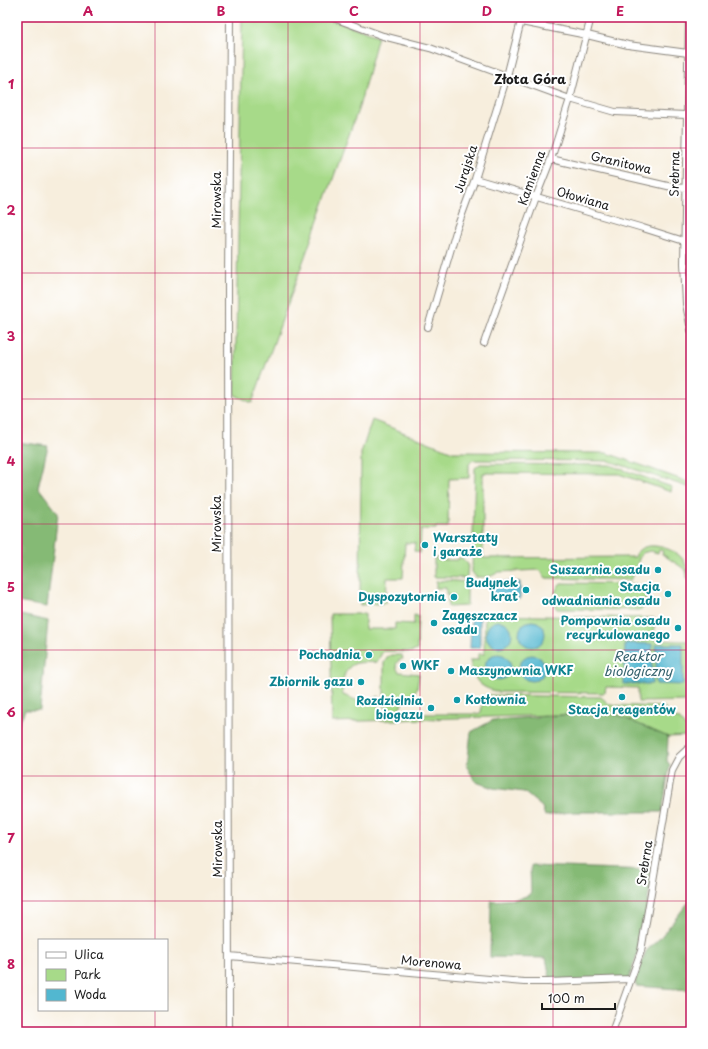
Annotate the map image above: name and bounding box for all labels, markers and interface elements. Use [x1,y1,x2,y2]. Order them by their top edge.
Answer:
text: A [83,1,93,20]
text: B [217,1,226,20]
text: C [349,1,359,20]
text: D [482,1,492,20]
text: E [616,1,624,20]
district label: Złota Góra [494,69,566,88]
text: 1 [8,74,14,93]
street label: Jurajska [449,142,481,195]
street label: Granitowa [589,146,654,178]
street label: Kamienna [513,147,549,208]
street label: Srebrna [665,151,683,197]
street label: Mirowska [207,171,225,228]
street label: Ołowiana [555,182,612,214]
text: 2 [6,200,16,219]
text: 3 [7,326,16,345]
text: 4 [7,451,16,470]
street label: Mirowska [207,495,225,552]
place label: Warsztaty i garaże [433,528,498,560]
marker: Warsztaty i garaże [420,540,430,550]
place label: Suszarnia osadu [550,560,650,578]
marker: Suszarnia osadu [653,565,663,575]
place label: Budynek krat [466,573,518,605]
text: 5 [7,577,15,596]
place label: Stacja odwadniania osadu [542,577,660,609]
marker: Budynek krat [521,585,531,595]
place label: Dyspozytornia [358,587,447,605]
marker: Stacja odwadniania osadu [663,589,673,599]
marker: Dyspozytornia [449,592,459,602]
place label: Zagęszczacz osadu [442,606,518,638]
place label: Pompownia osadu recyrkulowanego [561,611,670,643]
marker: Zagęszczacz osadu [429,618,439,628]
marker: Pompownia osadu recyrkulowanego [673,623,683,633]
place label: Pochodnia [299,645,362,663]
water label: Reaktor biologiczny [604,646,674,680]
marker: Pochodnia [364,650,374,660]
place label: WKF [411,656,439,674]
marker: WKF [398,661,408,671]
place label: Maszynownia WKF [459,661,574,679]
marker: Maszynownia WKF [446,666,456,676]
place label: Zbiornik gazu [269,672,353,690]
marker: Zbiornik gazu [356,677,366,687]
place label: Kotłownia [465,690,527,708]
place label: Rozdzielnia biogazu [356,691,424,723]
marker: Stacja reagentów [617,692,627,702]
marker: Kotłownia [452,695,462,705]
place label: Stacja reagentów [568,700,676,718]
text: 6 [6,702,16,721]
marker: Rozdzielnia biogazu [426,703,436,713]
street label: Mirowska [208,820,226,877]
text: 7 [7,828,15,847]
street label: Srebrna [632,839,657,887]
legend [38,939,168,1011]
text: Ulica [74,945,104,963]
street label: Morenowa [400,950,463,974]
text: 8 [7,954,15,973]
text: Park [74,965,101,983]
text: Woda [74,985,107,1003]
scale bar [542,985,615,1011]
text: 100 m [548,989,585,1007]

